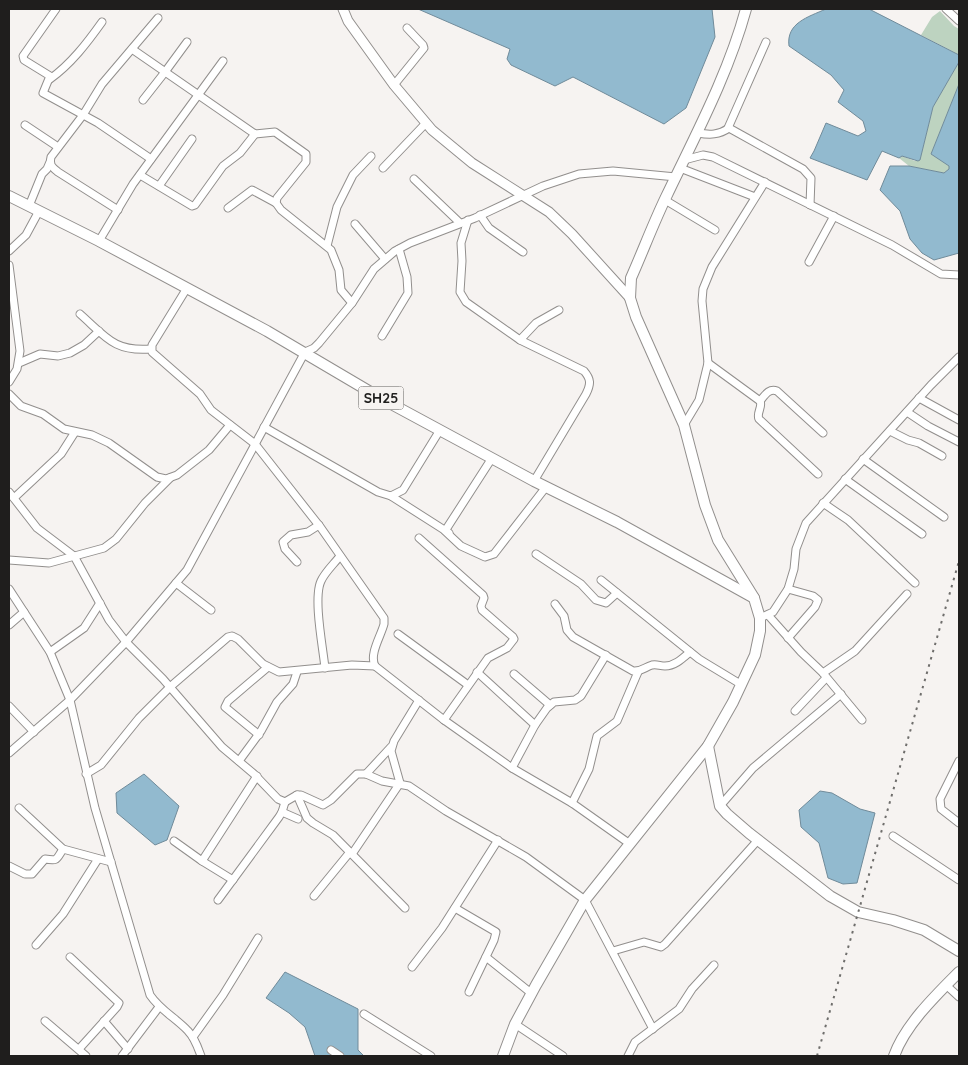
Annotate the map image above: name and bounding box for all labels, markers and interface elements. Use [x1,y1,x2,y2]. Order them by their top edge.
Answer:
road number: SH25 [358,386,404,409]

